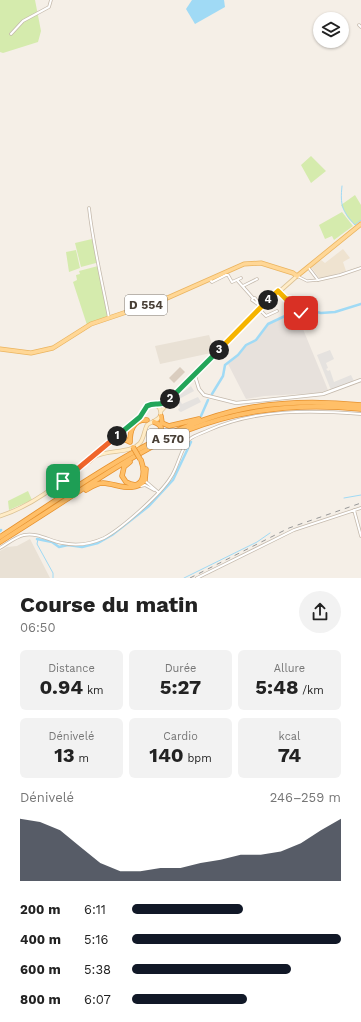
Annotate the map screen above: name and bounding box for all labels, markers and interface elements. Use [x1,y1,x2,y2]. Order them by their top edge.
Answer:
map controls [313,12,349,48]
button: layers [313,12,349,48]
pin: 4 [258,290,278,310]
text: 4 [264,293,272,306]
road number: D 554 [125,295,167,315]
pin [284,296,318,330]
icon: check [290,302,312,324]
pin: 3 [209,340,229,360]
text: 3 [216,343,222,356]
pin: 2 [160,389,180,409]
text: 2 [167,392,173,405]
pin: 1 [107,426,127,446]
text: 1 [115,429,119,442]
road number: A 570 [147,429,189,449]
pin [46,464,80,498]
icon: arrive [52,470,74,492]
button: share [299,591,341,633]
text: Course du matin [20,592,198,617]
text: 06:50 [20,620,56,635]
text: Distance [48,662,95,675]
text: Durée [165,662,196,675]
text: Allure [274,662,305,675]
text: 0.94 [39,675,83,699]
text: 5:27 [160,675,201,699]
text: 5:48 [255,675,298,699]
text: km [83,684,104,697]
text: /km [298,684,324,697]
text: Dénivelé [49,730,94,743]
text: Cardio [163,730,198,743]
text: kcal [279,730,300,743]
text: 13 [54,743,75,767]
text: 140 [149,743,184,767]
text: 74 [278,743,301,767]
text: m [75,752,89,765]
text: bpm [184,752,212,765]
text: Dénivelé [20,790,74,805]
text: 246–259 m [270,790,341,805]
text: 200 m [20,902,60,917]
text: 6:11 [84,902,106,917]
text: 400 m [20,932,61,947]
text: 5:16 [84,932,108,947]
text: 600 m [20,962,61,977]
text: 5:38 [84,962,111,977]
text: 800 m [20,992,61,1007]
text: 6:07 [84,992,111,1007]

